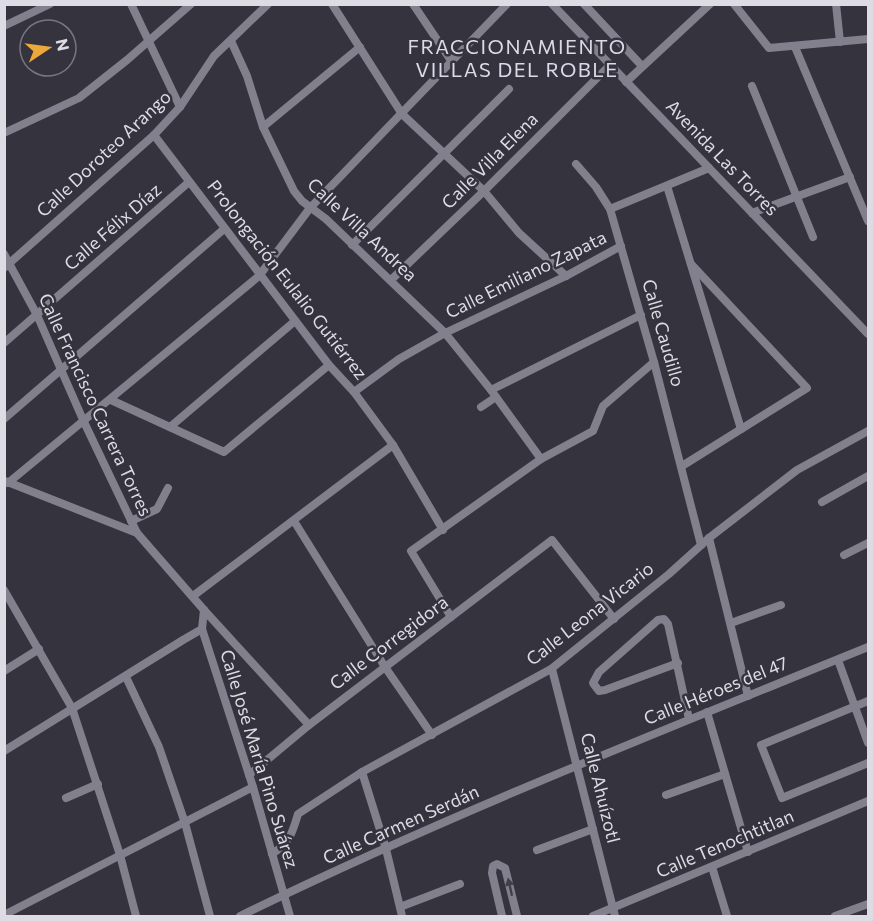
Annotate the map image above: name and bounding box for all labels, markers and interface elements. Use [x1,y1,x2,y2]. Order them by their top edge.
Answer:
north arrow [18,18,78,78]
district label: FRACCIONAMIENTO VILLAS DEL ROBLE [408,34,627,81]
text: N [52,37,74,52]
street label: Calle Doroteo Arango [32,85,175,221]
street label: Avenida Las Torres [662,95,784,220]
street label: Calle Villa Elena [437,108,542,213]
street label: Calle Villa Andrea [303,173,422,286]
street label: Prolongación Eulalio Gutiérrez [203,175,373,384]
street label: Calle Félix Díaz [59,178,166,274]
street label: Calle Emiliano Zapata [441,226,610,323]
street label: Calle Caudillo [638,277,690,389]
street label: Calle Francisco Carrera Torres [35,290,157,519]
street label: Calle Leona Vicario [521,557,657,670]
street label: Calle Corregidora [325,591,452,694]
street label: Calle José María Pino Suárez [216,647,304,871]
street label: Calle Héroes del 47 [640,651,791,729]
street label: Calle Ahuízotl [577,730,625,845]
street label: Calle Carmen Serdán [319,780,482,868]
street label: Calle Tenochtitlan [652,804,797,882]
one-way arrow [505,878,515,897]

